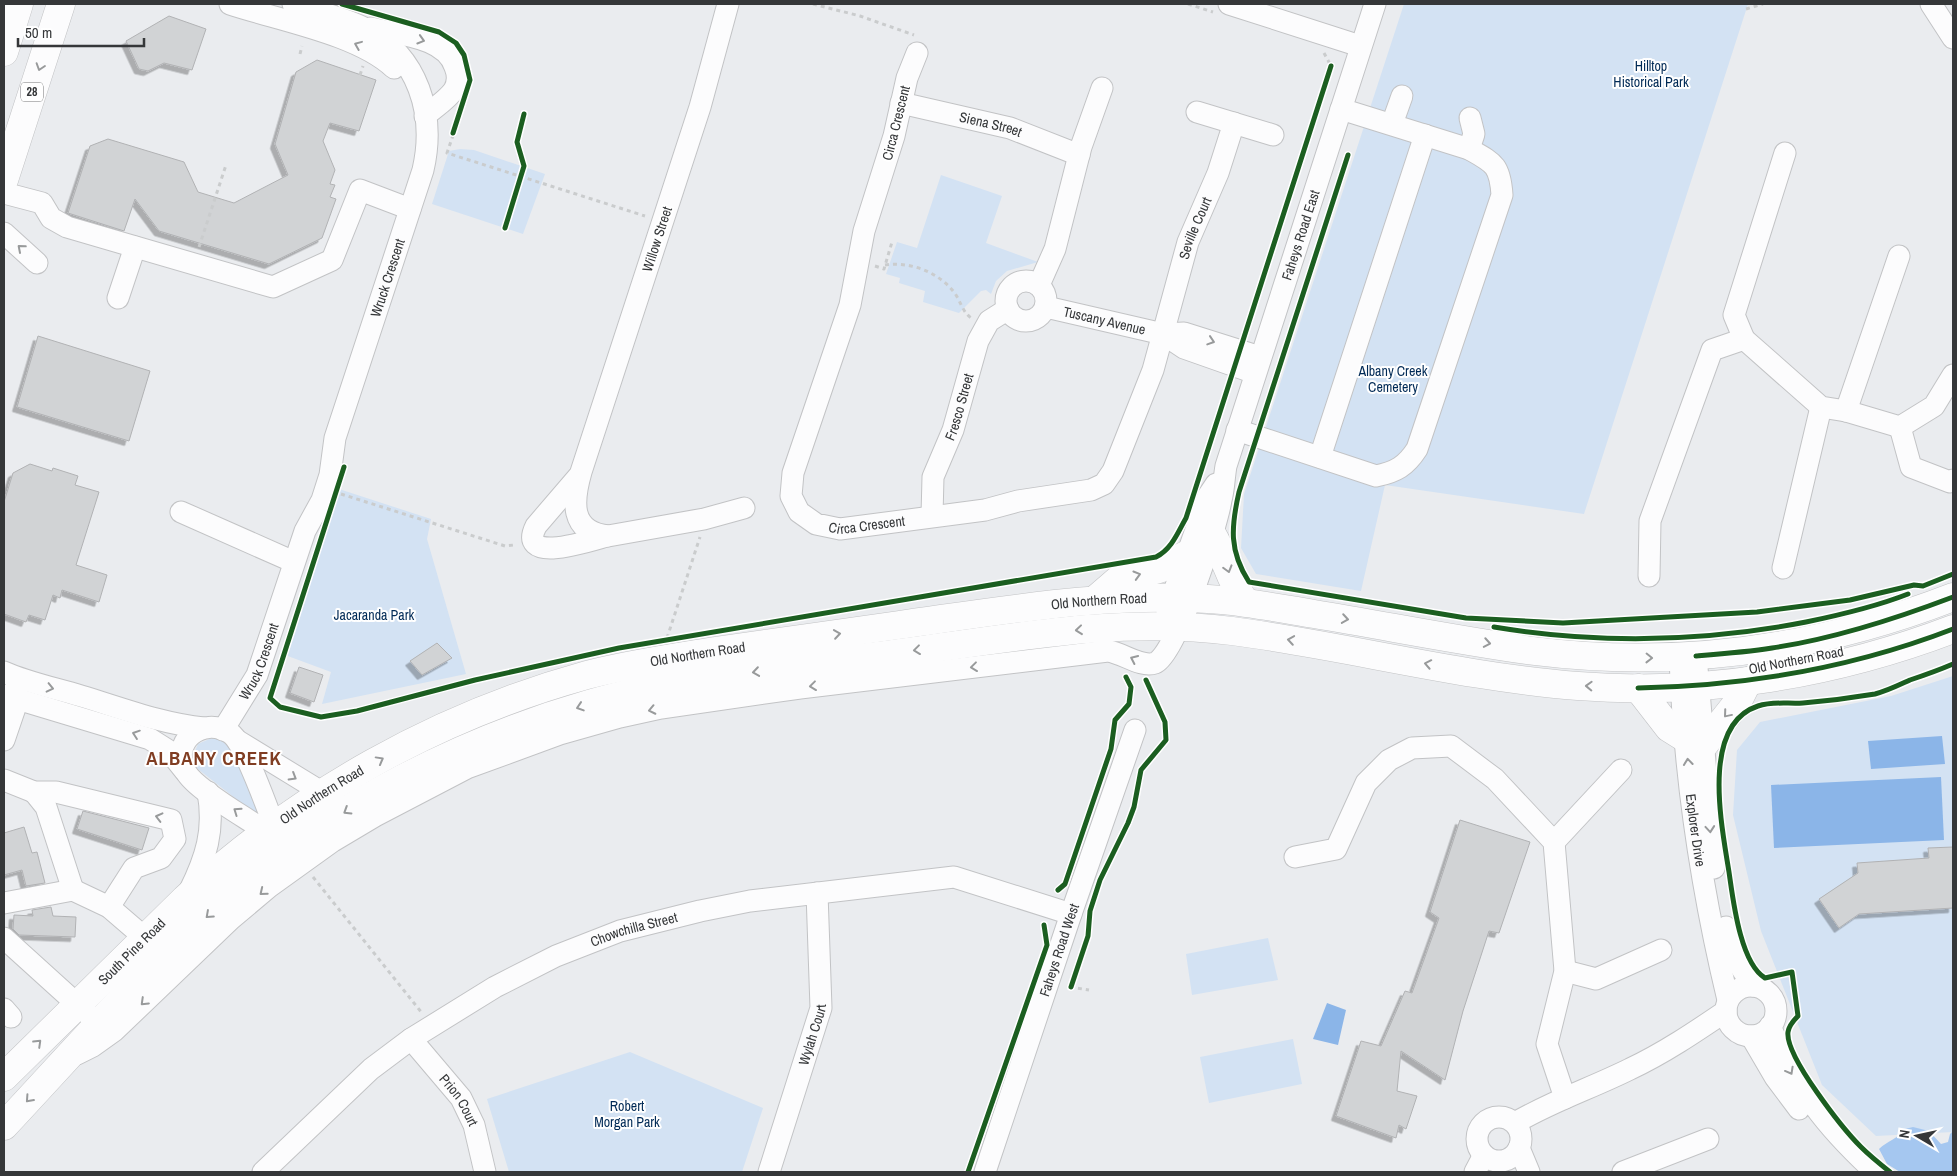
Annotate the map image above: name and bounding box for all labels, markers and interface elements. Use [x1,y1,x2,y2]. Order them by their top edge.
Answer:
scale bar [18,15,144,47]
text: 50 m [25,22,52,43]
one-way arrow [416,35,425,45]
one-way arrow [354,40,362,50]
park label: Hilltop Historical Park [1613,57,1689,91]
one-way arrow [36,62,46,70]
road number: 28 [21,82,43,101]
street label: Circa Crescent [878,84,914,162]
street label: Siena Street [957,108,1025,141]
street label: Faheys Road East [1277,188,1323,283]
street label: Seville Court [1175,194,1215,261]
street label: Willow Street [638,204,676,274]
street label: Wruck Crescent [366,236,409,319]
one-way arrow [17,245,26,254]
street label: Tuscany Avenue [1062,302,1147,339]
one-way arrow [1206,335,1214,345]
park label: Albany Creek Cemetery [1358,362,1428,396]
street label: Fresco Street [941,371,977,443]
street label: Circa Crescent [827,512,906,538]
one-way arrow [1222,564,1233,573]
one-way arrow [1133,570,1142,581]
street label: Old Northern Road [1050,589,1147,613]
park label: Jacaranda Park [334,606,414,624]
one-way arrow [1341,613,1349,623]
street label: Wruck Crescent [235,621,283,703]
one-way arrow [1074,624,1082,635]
one-way arrow [833,629,841,640]
one-way arrow [1287,636,1296,646]
one-way arrow [1483,637,1492,647]
street label: Old Northern Road [649,638,746,671]
street label: Old Northern Road [1747,642,1845,678]
one-way arrow [913,645,922,655]
one-way arrow [1646,653,1653,663]
one-way arrow [1130,655,1139,666]
one-way arrow [1424,660,1432,670]
one-way arrow [970,661,979,671]
one-way arrow [752,666,761,676]
one-way arrow [809,680,817,691]
one-way arrow [1585,681,1593,692]
one-way arrow [45,682,54,693]
one-way arrow [576,701,585,711]
one-way arrow [648,704,657,715]
one-way arrow [1724,709,1733,718]
one-way arrow [132,730,141,740]
district label: ALBANY CREEK [146,745,282,771]
one-way arrow [375,756,384,766]
one-way arrow [1683,758,1694,766]
street label: Old Northern Road [276,761,367,828]
one-way arrow [288,770,297,780]
street label: Explorer Drive [1682,793,1710,868]
one-way arrow [344,804,353,814]
one-way arrow [233,808,242,817]
one-way arrow [154,812,163,823]
one-way arrow [1704,826,1715,834]
one-way arrow [260,886,269,895]
street label: Faheys Road West [1035,901,1083,999]
street label: Chowchilla Street [588,908,679,951]
one-way arrow [205,909,214,918]
street label: South Pine Road [94,914,169,989]
one-way arrow [141,996,150,1005]
street label: Wylah Court [794,1004,830,1068]
one-way arrow [33,1040,42,1049]
one-way arrow [1784,1065,1794,1074]
street label: Prion Court [436,1070,482,1129]
one-way arrow [26,1093,35,1102]
park label: Robert Morgan Park [594,1097,660,1131]
north arrow [1892,1111,1942,1161]
text: N [1895,1128,1914,1139]

